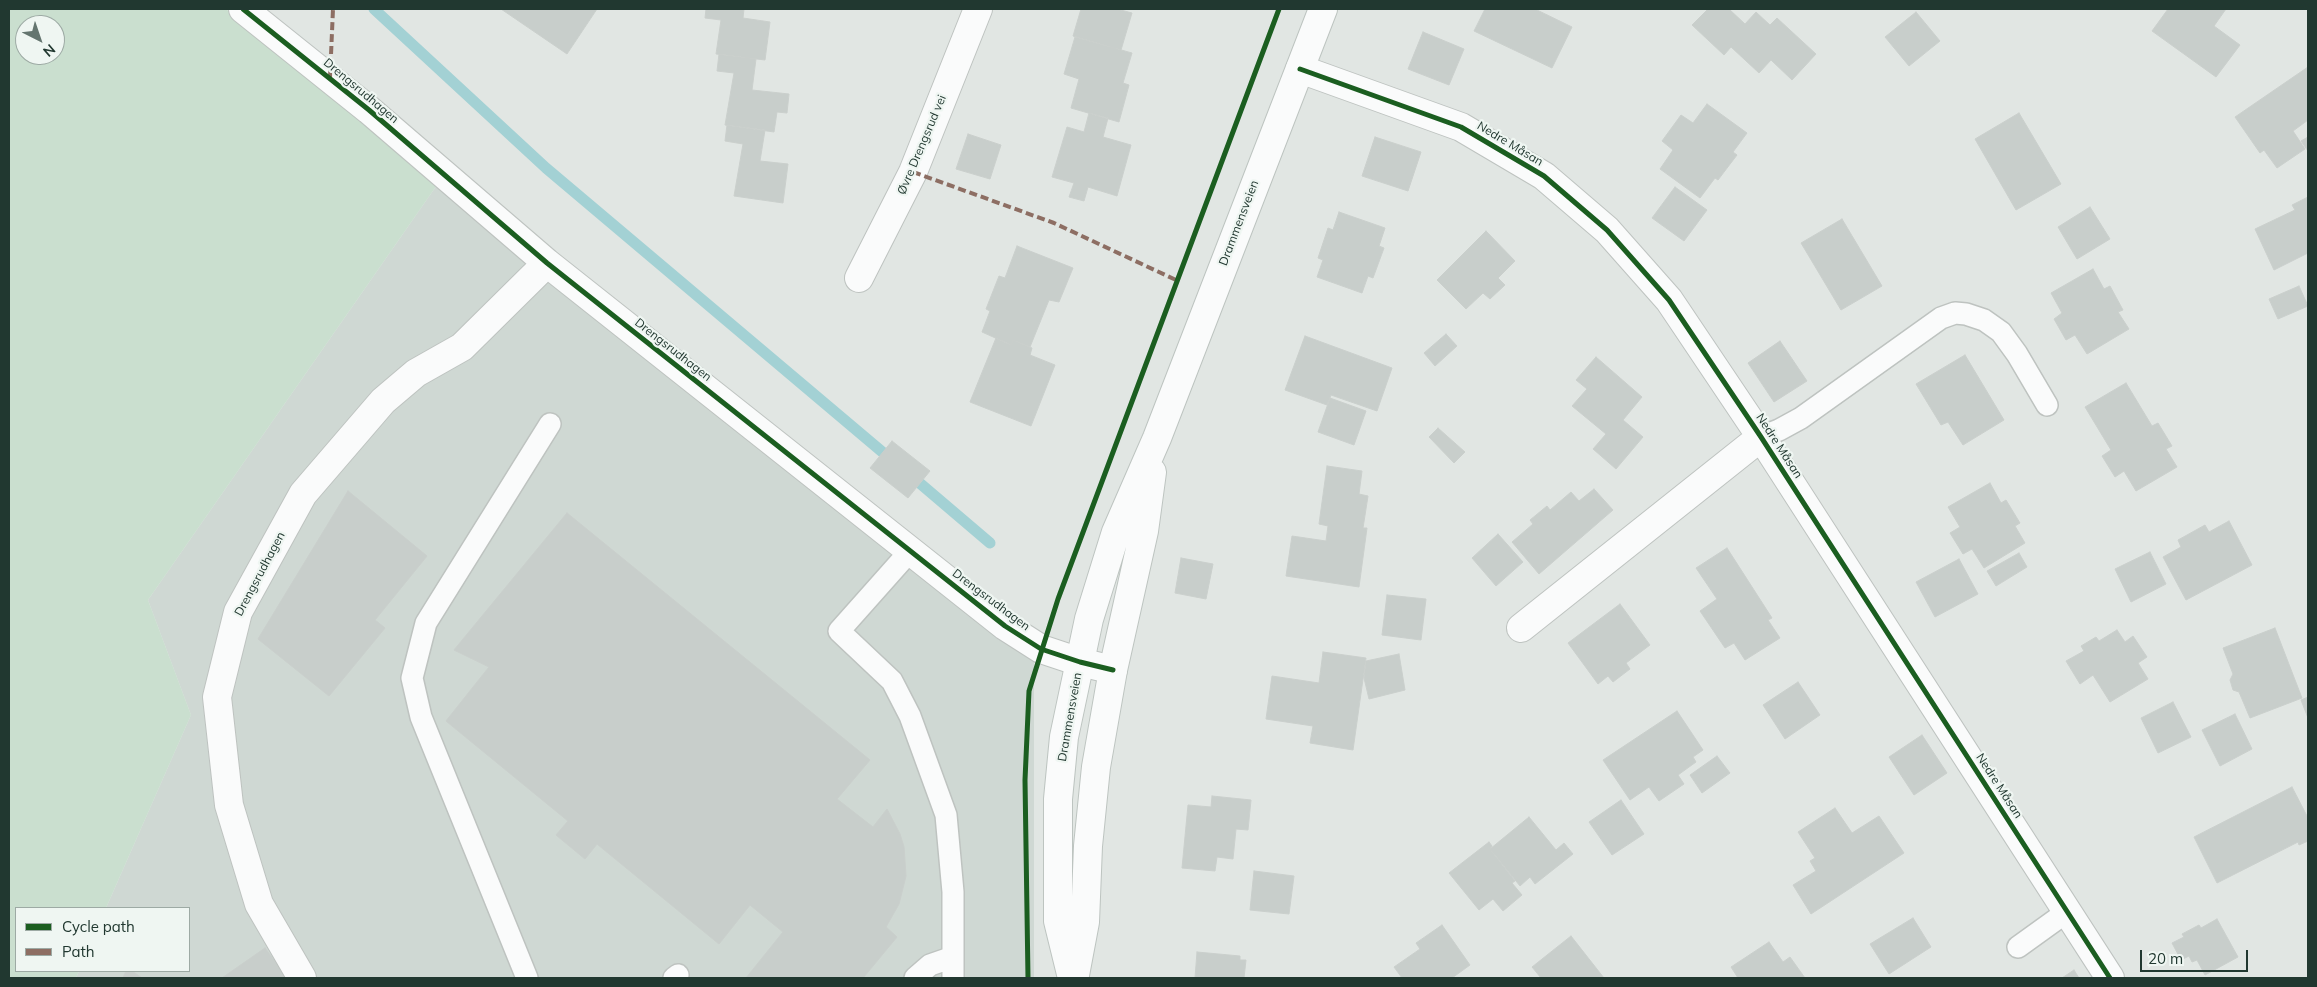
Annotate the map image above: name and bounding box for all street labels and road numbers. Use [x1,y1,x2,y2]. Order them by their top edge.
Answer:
street label: Drengsrudhagen [321,55,401,127]
street label: Øvre Drengsrud vei [894,93,950,197]
street label: Nedre Måsan [1474,119,1546,169]
street label: Drammensveien [1216,178,1262,268]
street label: Drengsrudhagen [632,316,714,384]
street label: Nedre Måsan [1753,411,1805,481]
street label: Drengsrudhagen [232,529,288,619]
street label: Drengsrudhagen [949,566,1033,634]
street label: Drammensveien [1055,671,1085,763]
street label: Nedre Måsan [1973,751,2025,821]

